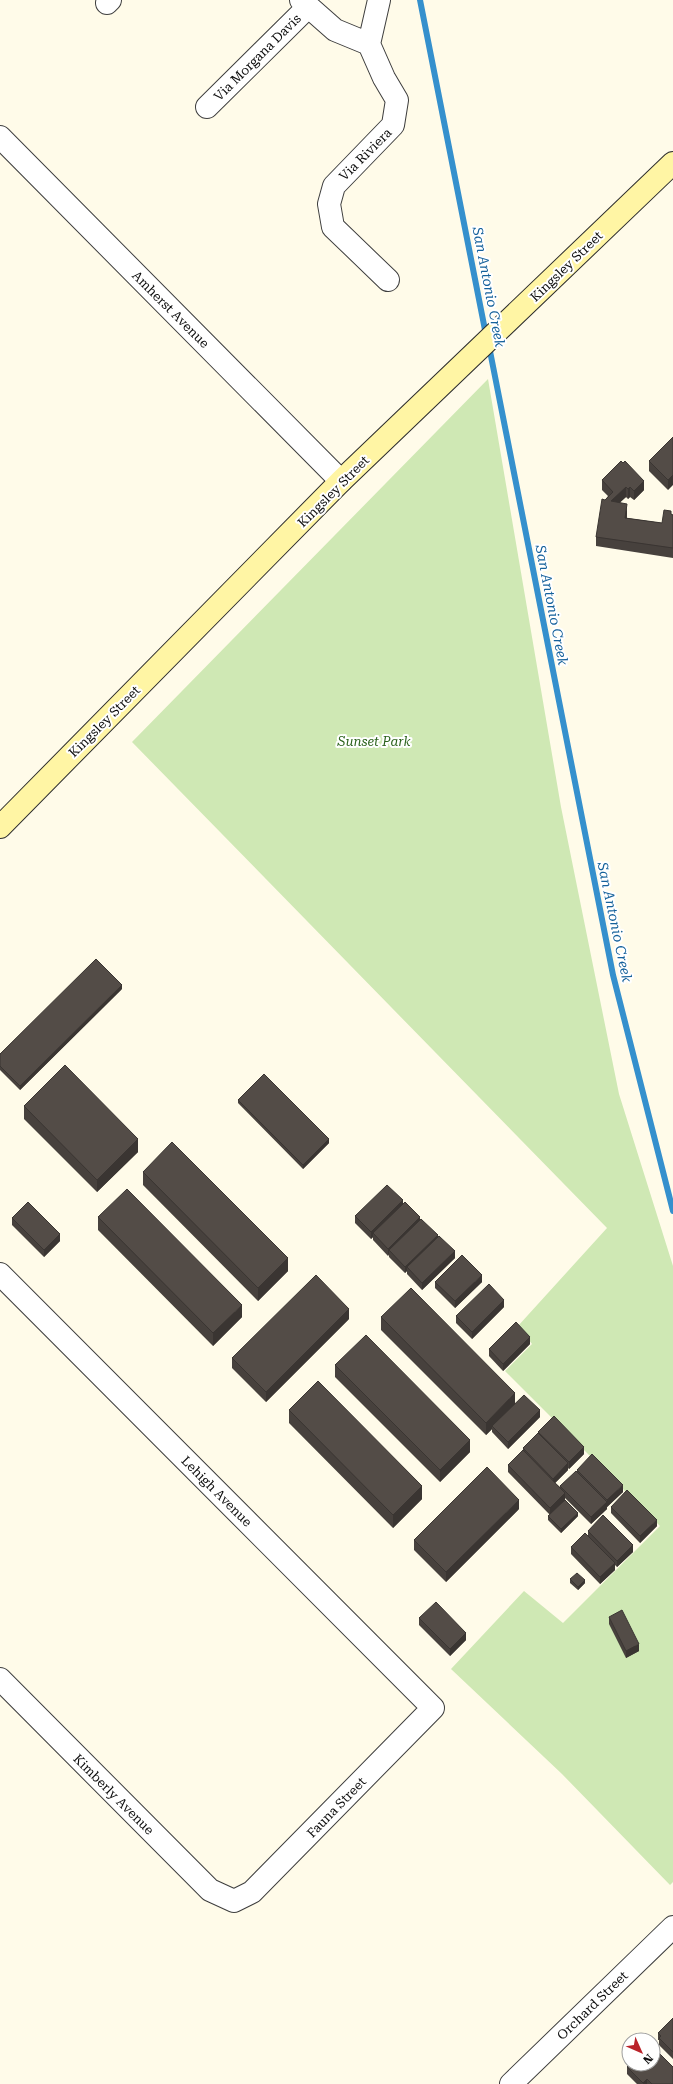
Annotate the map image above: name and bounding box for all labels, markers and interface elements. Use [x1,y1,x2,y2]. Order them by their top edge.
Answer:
street label: Via Morgana Davis [211,11,304,104]
street label: Via Riviera [336,125,395,184]
water label: San Antonio Creek [469,224,509,349]
street label: Kingsley Street [527,228,606,305]
street label: Amherst Avenue [129,268,212,351]
street label: Kingsley Street [295,452,372,530]
water label: San Antonio Creek [532,542,572,667]
street label: Kingsley Street [66,682,143,760]
park label: Sunset Park [337,734,411,749]
water label: San Antonio Creek [594,860,636,984]
street label: Lehigh Avenue [178,1453,255,1530]
street label: Kimberly Avenue [70,1751,157,1838]
street label: Fauna Street [304,1774,369,1841]
street label: Orchard Street [554,1968,631,2043]
north arrow [621,2032,661,2072]
text: N [640,2051,655,2067]

